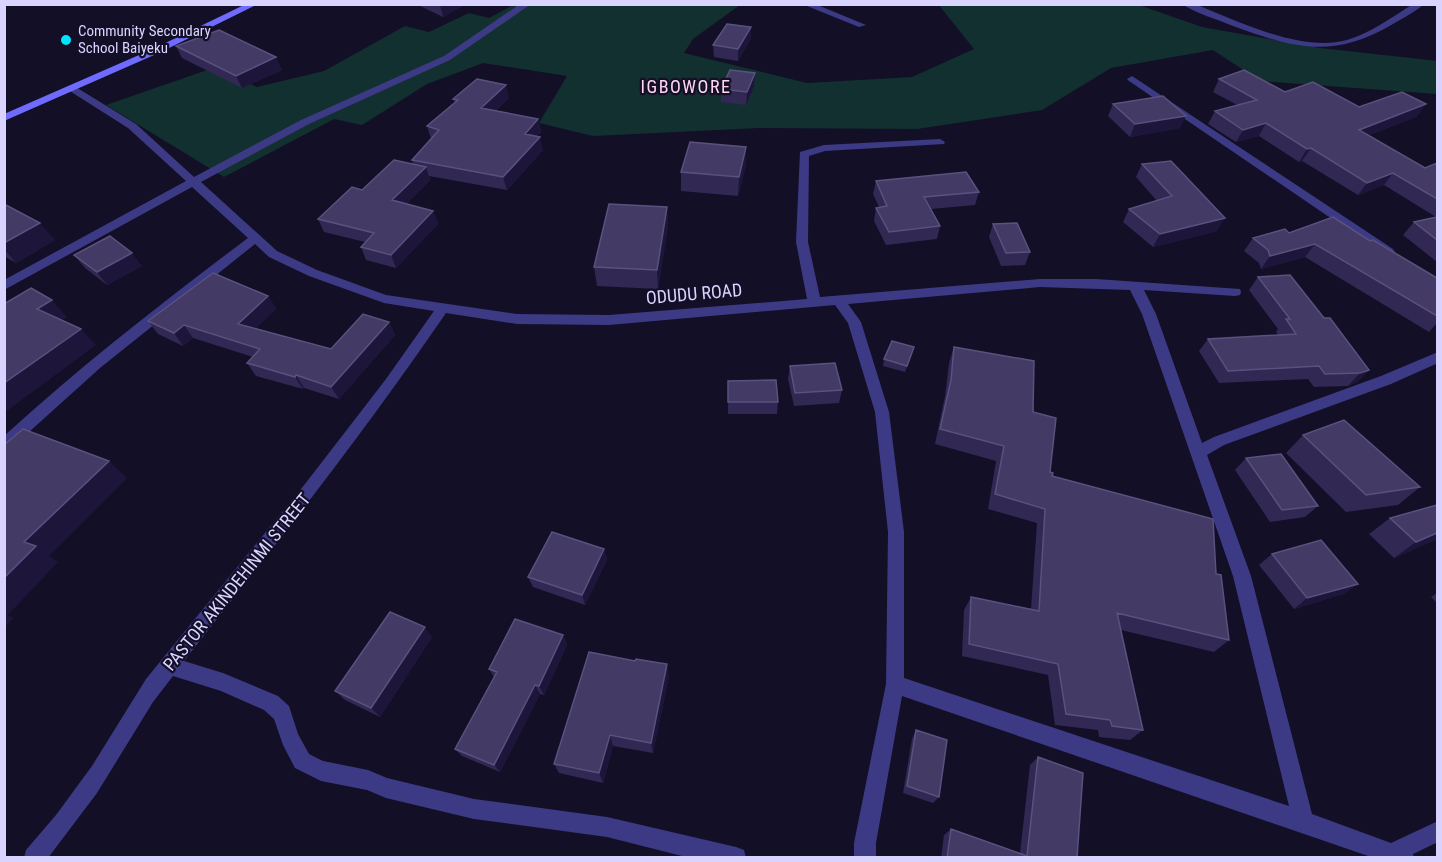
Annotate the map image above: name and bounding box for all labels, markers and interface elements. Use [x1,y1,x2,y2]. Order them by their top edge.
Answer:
place label: Community Secondary School Baiyeku [78,22,211,57]
marker: Community Secondary School Baiyeku [59,33,73,47]
district label: IGBOWORE [641,76,731,97]
street label: ODUDU ROAD [645,279,743,308]
street label: PASTOR AKINDEHINMI STREET [159,489,315,675]

